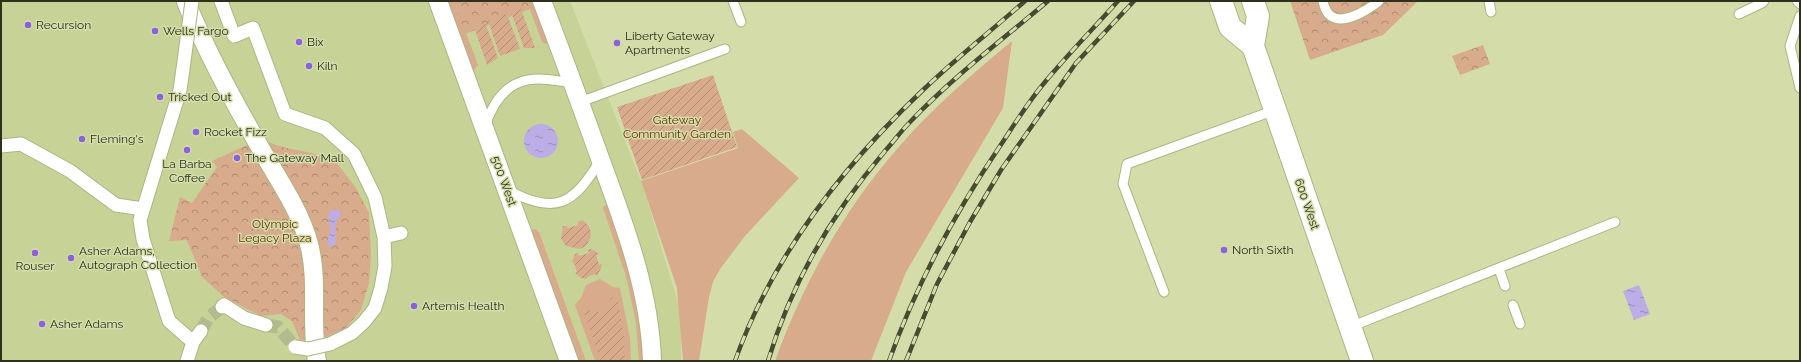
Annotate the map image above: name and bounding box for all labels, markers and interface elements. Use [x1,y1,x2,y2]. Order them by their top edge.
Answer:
place label: Recursion [36,18,91,32]
marker: Recursion [23,20,33,30]
place label: Wells Fargo [163,24,229,38]
marker: Wells Fargo [150,26,160,36]
place label: Liberty Gateway Apartments [625,29,715,57]
place label: Bix [307,35,324,49]
marker: Bix [294,37,304,47]
marker: Liberty Gateway Apartments [612,38,622,48]
place label: Kiln [317,59,338,73]
marker: Kiln [304,61,314,71]
place label: Tricked Out [168,90,231,104]
marker: Tricked Out [155,92,165,102]
park label: Gateway Community Garden [623,113,731,141]
place label: Rocket Fizz [204,125,267,139]
marker: Rocket Fizz [191,127,201,137]
place label: Fleming's [90,132,144,146]
marker: Fleming's [77,134,87,144]
marker: La Barba Coffee [182,145,192,155]
place label: The Gateway Mall [245,151,345,165]
marker: The Gateway Mall [232,153,242,163]
street label: 500 West [488,154,520,208]
place label: La Barba Coffee [162,157,212,185]
street label: 600 West [1292,177,1322,231]
park label: Olympic Legacy Plaza [238,217,312,245]
place label: North Sixth [1232,243,1294,257]
place label: Asher Adams, Autograph Collection [79,244,197,272]
marker: North Sixth [1219,245,1229,255]
marker: Rouser [30,248,40,258]
marker: Asher Adams, Autograph Collection [66,253,76,263]
place label: Rouser [16,259,55,273]
place label: Artemis Health [422,299,504,313]
marker: Artemis Health [409,301,419,311]
place label: Asher Adams [50,317,123,331]
marker: Asher Adams [37,319,47,329]

